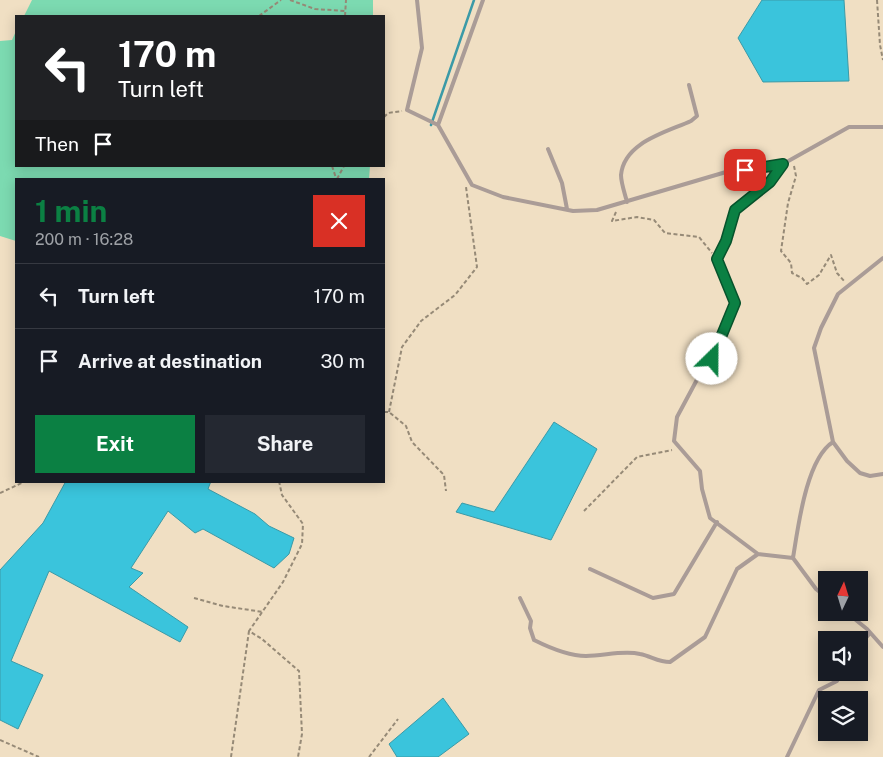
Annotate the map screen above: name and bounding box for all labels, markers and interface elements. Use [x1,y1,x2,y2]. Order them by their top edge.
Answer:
text: 170 m [118,34,216,75]
icon: left [35,35,100,100]
text: Turn left [118,76,204,102]
icon: arrive [89,130,117,158]
text: Then [35,133,79,155]
pin [724,149,766,191]
icon: arrive [731,156,759,184]
text: 1 min [35,193,107,229]
button: close [313,195,365,247]
text: 200 m · 16:28 [35,230,133,249]
icon: left [35,282,63,310]
text: Turn left [78,285,155,307]
text: 170 m [314,285,365,307]
position arrow [685,332,737,384]
icon: arrive [35,347,63,375]
text: Arrive at destination [78,350,262,372]
text: 30 m [320,350,365,372]
button: Exit [35,415,195,473]
button: Share [205,415,365,473]
north arrow [818,571,868,621]
map controls [818,571,868,741]
button: sound [818,631,868,681]
button: layers [818,691,868,741]

